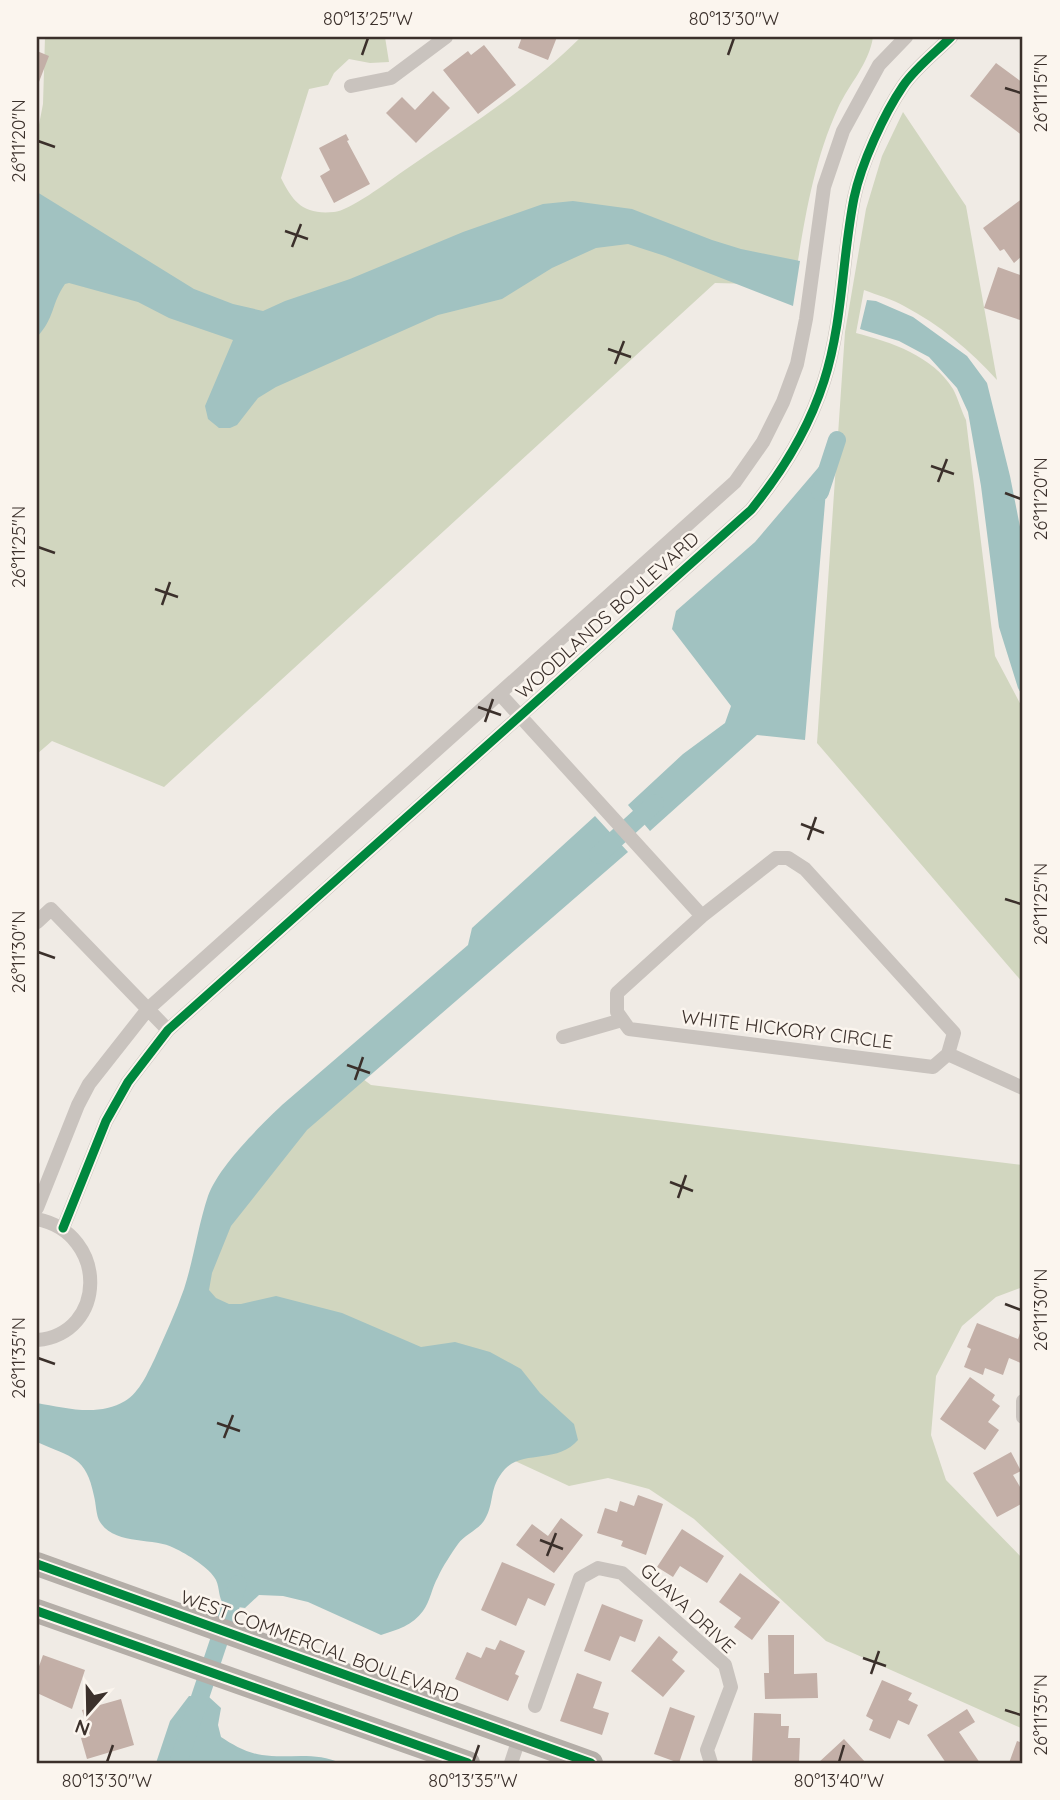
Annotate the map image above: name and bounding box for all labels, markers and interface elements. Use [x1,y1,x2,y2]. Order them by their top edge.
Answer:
text: 80°13'25"W [323,7,413,30]
text: 80°13'30"W [689,7,779,30]
text: 26°11'15"N [1029,54,1052,132]
text: 26°11'20"N [7,99,30,183]
text: 26°11'20"N [1029,457,1052,541]
text: 26°11'25"N [7,506,30,588]
street label: WOODLANDS BOULEVARD [510,526,704,704]
text: 26°11'25"N [1029,863,1052,945]
text: 26°11'30"N [7,911,30,993]
street label: WHITE HICKORY CIRCLE [680,1004,894,1054]
text: 26°11'30"N [1029,1269,1052,1351]
text: 26°11'35"N [7,1317,30,1399]
street label: GUAVA DRIVE [636,1558,740,1658]
street label: WEST COMMERCIAL BOULEVARD [177,1584,463,1708]
text: 26°11'35"N [1029,1674,1052,1756]
north arrow [52,1678,122,1748]
text: N [72,1714,93,1742]
text: 80°13'30"W [62,1769,152,1792]
text: 80°13'35"W [428,1769,518,1792]
text: 80°13'40"W [794,1769,884,1792]

